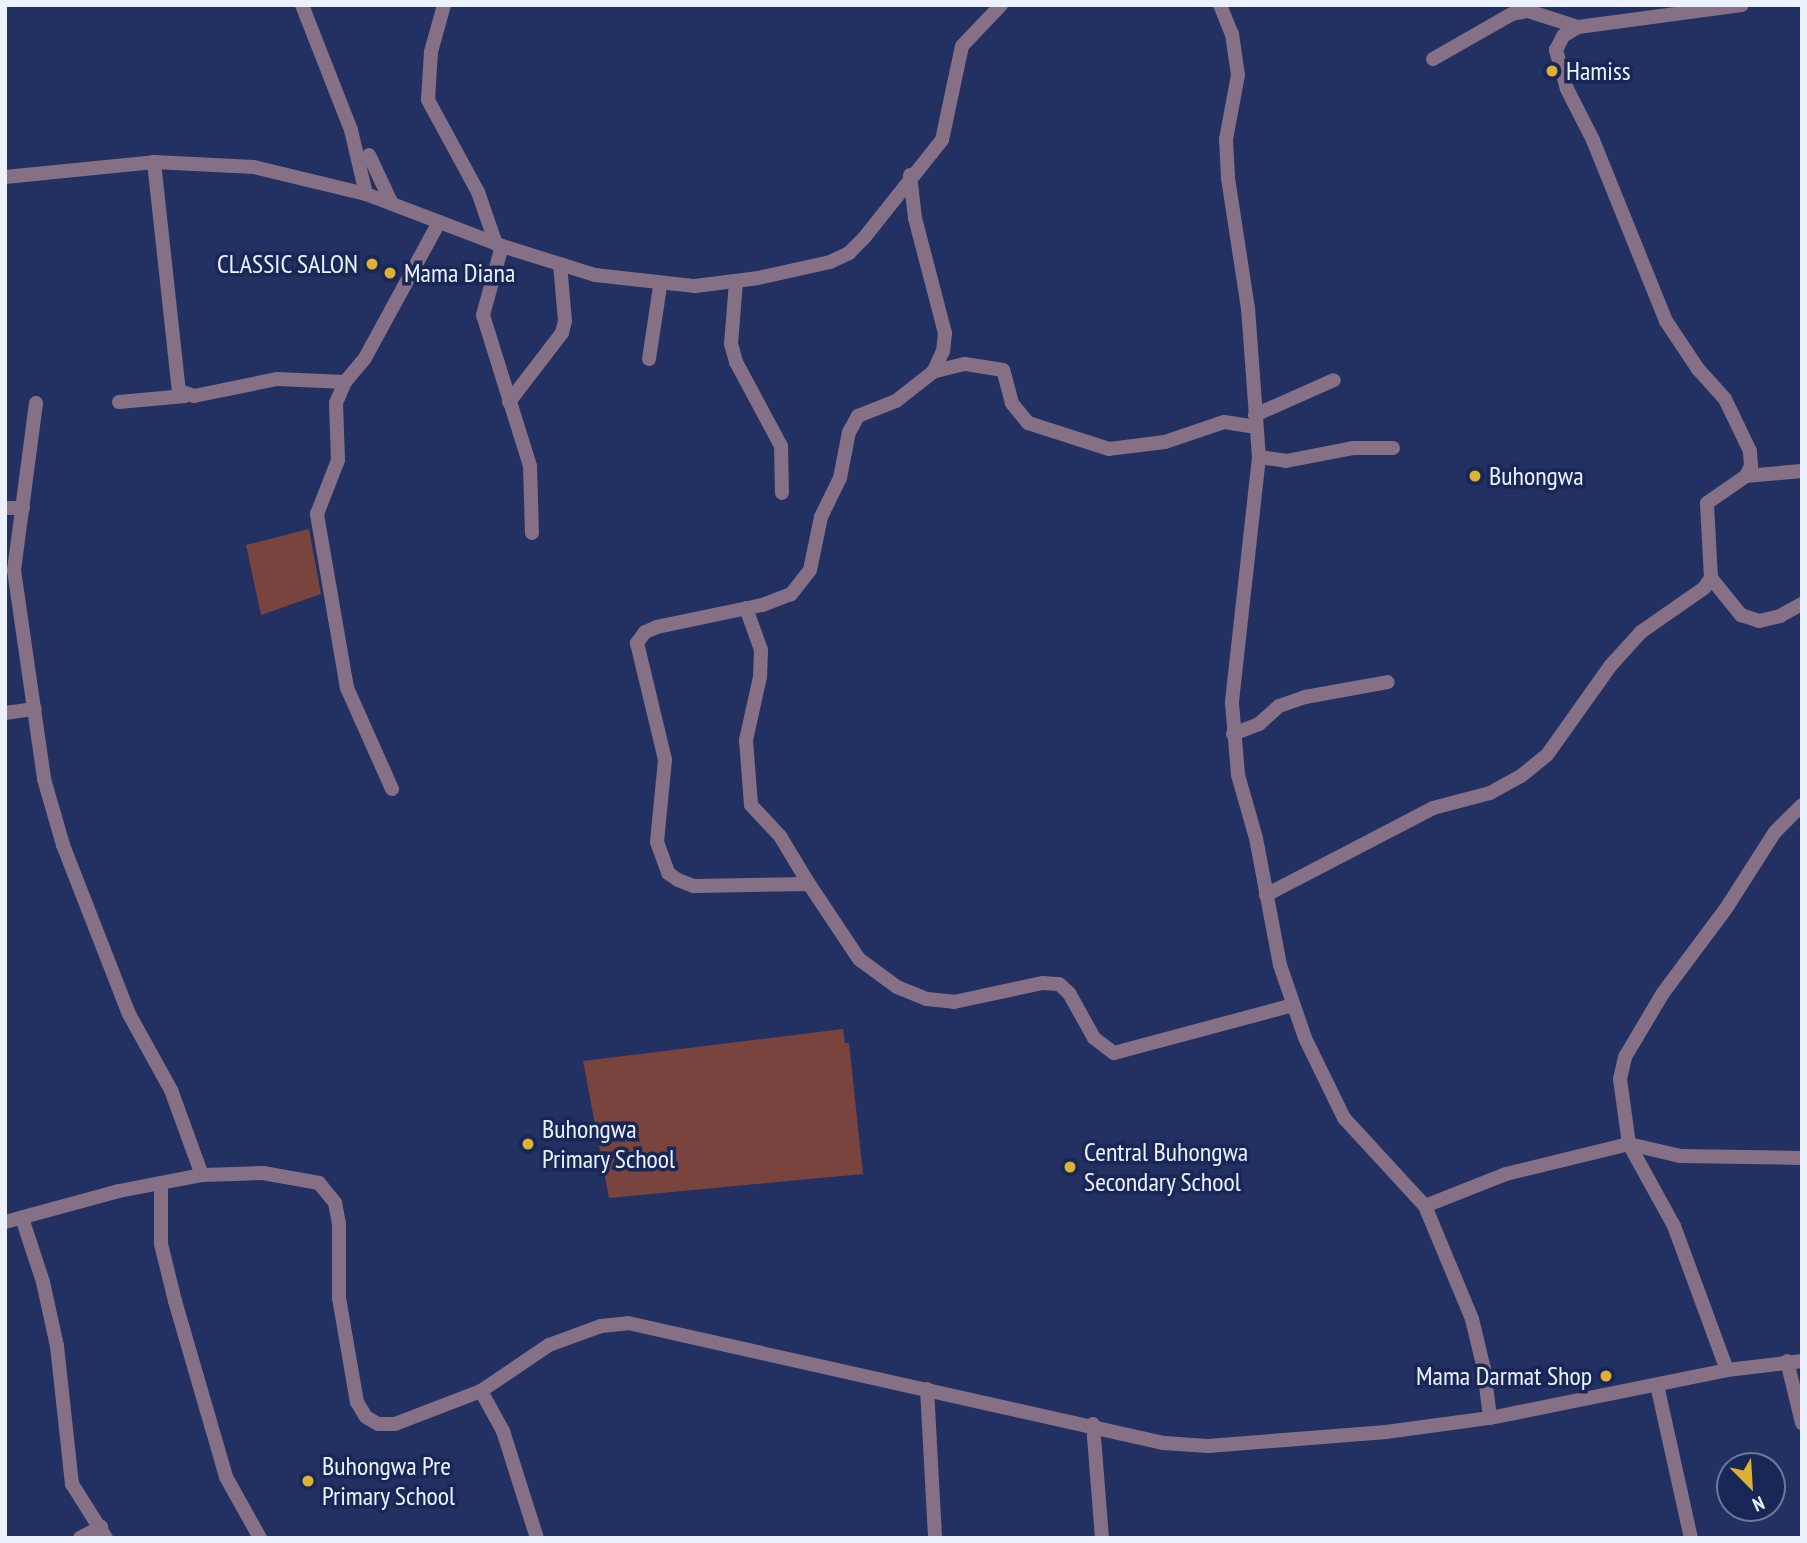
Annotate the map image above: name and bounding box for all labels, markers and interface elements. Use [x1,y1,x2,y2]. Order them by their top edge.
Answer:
place label: Hamiss [1566,55,1630,87]
marker: Hamiss [1544,63,1560,79]
place label: CLASSIC SALON [216,248,358,280]
marker: CLASSIC SALON [364,256,380,272]
place label: Mama Diana [404,257,515,289]
marker: Mama Diana [382,265,398,281]
place label: Buhongwa [1489,460,1584,492]
marker: Buhongwa [1467,468,1483,484]
place label: Buhongwa Primary School [542,1113,676,1174]
marker: Buhongwa Primary School [520,1136,536,1152]
place label: Central Buhongwa Secondary School [1084,1136,1248,1198]
marker: Central Buhongwa Secondary School [1062,1159,1078,1175]
place label: Mama Darmat Shop [1416,1360,1592,1392]
marker: Mama Darmat Shop [1598,1368,1614,1384]
place label: Buhongwa Pre Primary School [322,1450,456,1512]
north arrow [1716,1452,1786,1522]
marker: Buhongwa Pre Primary School [300,1473,316,1489]
text: N [1749,1491,1768,1517]

